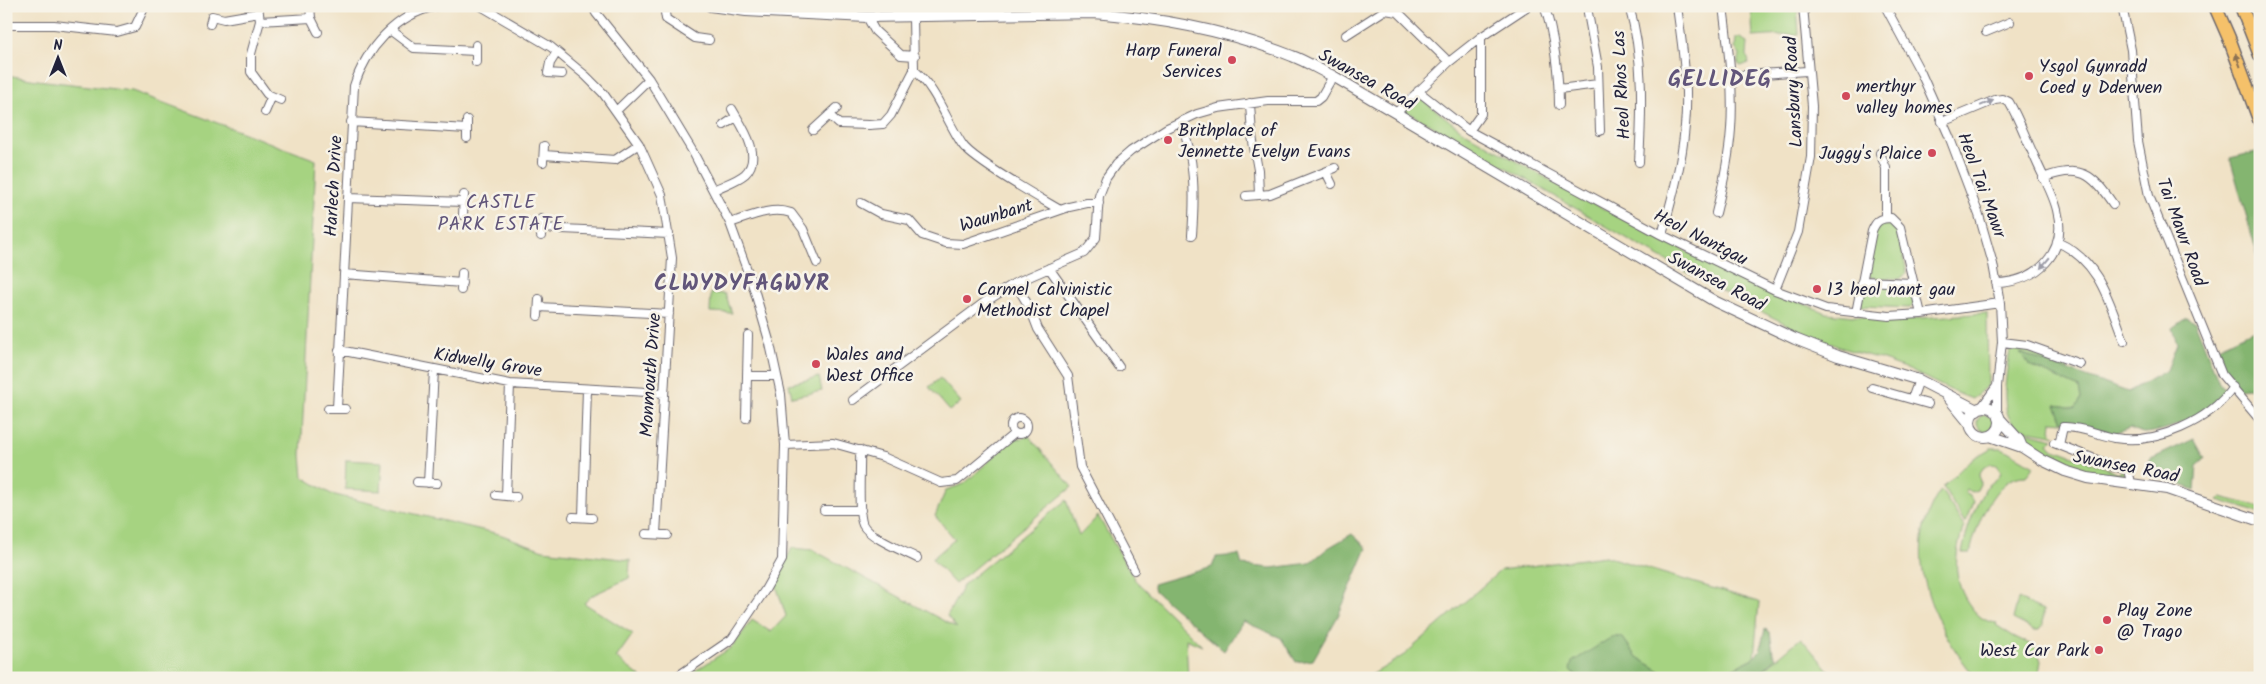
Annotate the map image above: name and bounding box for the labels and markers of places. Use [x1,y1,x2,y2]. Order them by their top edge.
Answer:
place label: Harp Funeral Services [1125,37,1223,87]
place label: Ysgol Gynradd Coed y Dderwen [2039,53,2162,103]
marker: Harp Funeral Services [1226,54,1238,66]
marker: Ysgol Gynradd Coed y Dderwen [2023,70,2035,82]
place label: merthyr valley homes [1856,73,1953,123]
marker: merthyr valley homes [1840,90,1852,102]
place label: Brithplace of Jennette Evelyn Evans [1178,117,1351,167]
marker: Brithplace of Jennette Evelyn Evans [1162,134,1174,146]
place label: Juggy's Plaice [1819,140,1922,169]
marker: Juggy's Plaice [1926,147,1938,159]
place label: Carmel Calvinistic Methodist Chapel [977,276,1113,326]
place label: 13 heol nant gau [1827,276,1955,305]
marker: 13 heol nant gau [1811,283,1823,295]
marker: Carmel Calvinistic Methodist Chapel [961,293,973,305]
place label: Wales and West Office [826,341,913,391]
marker: Wales and West Office [810,358,822,370]
place label: Play Zone @ Trago [2117,597,2192,647]
marker: Play Zone @ Trago [2101,614,2113,626]
place label: West Car Park [1980,637,2090,666]
marker: West Car Park [2093,644,2105,656]

